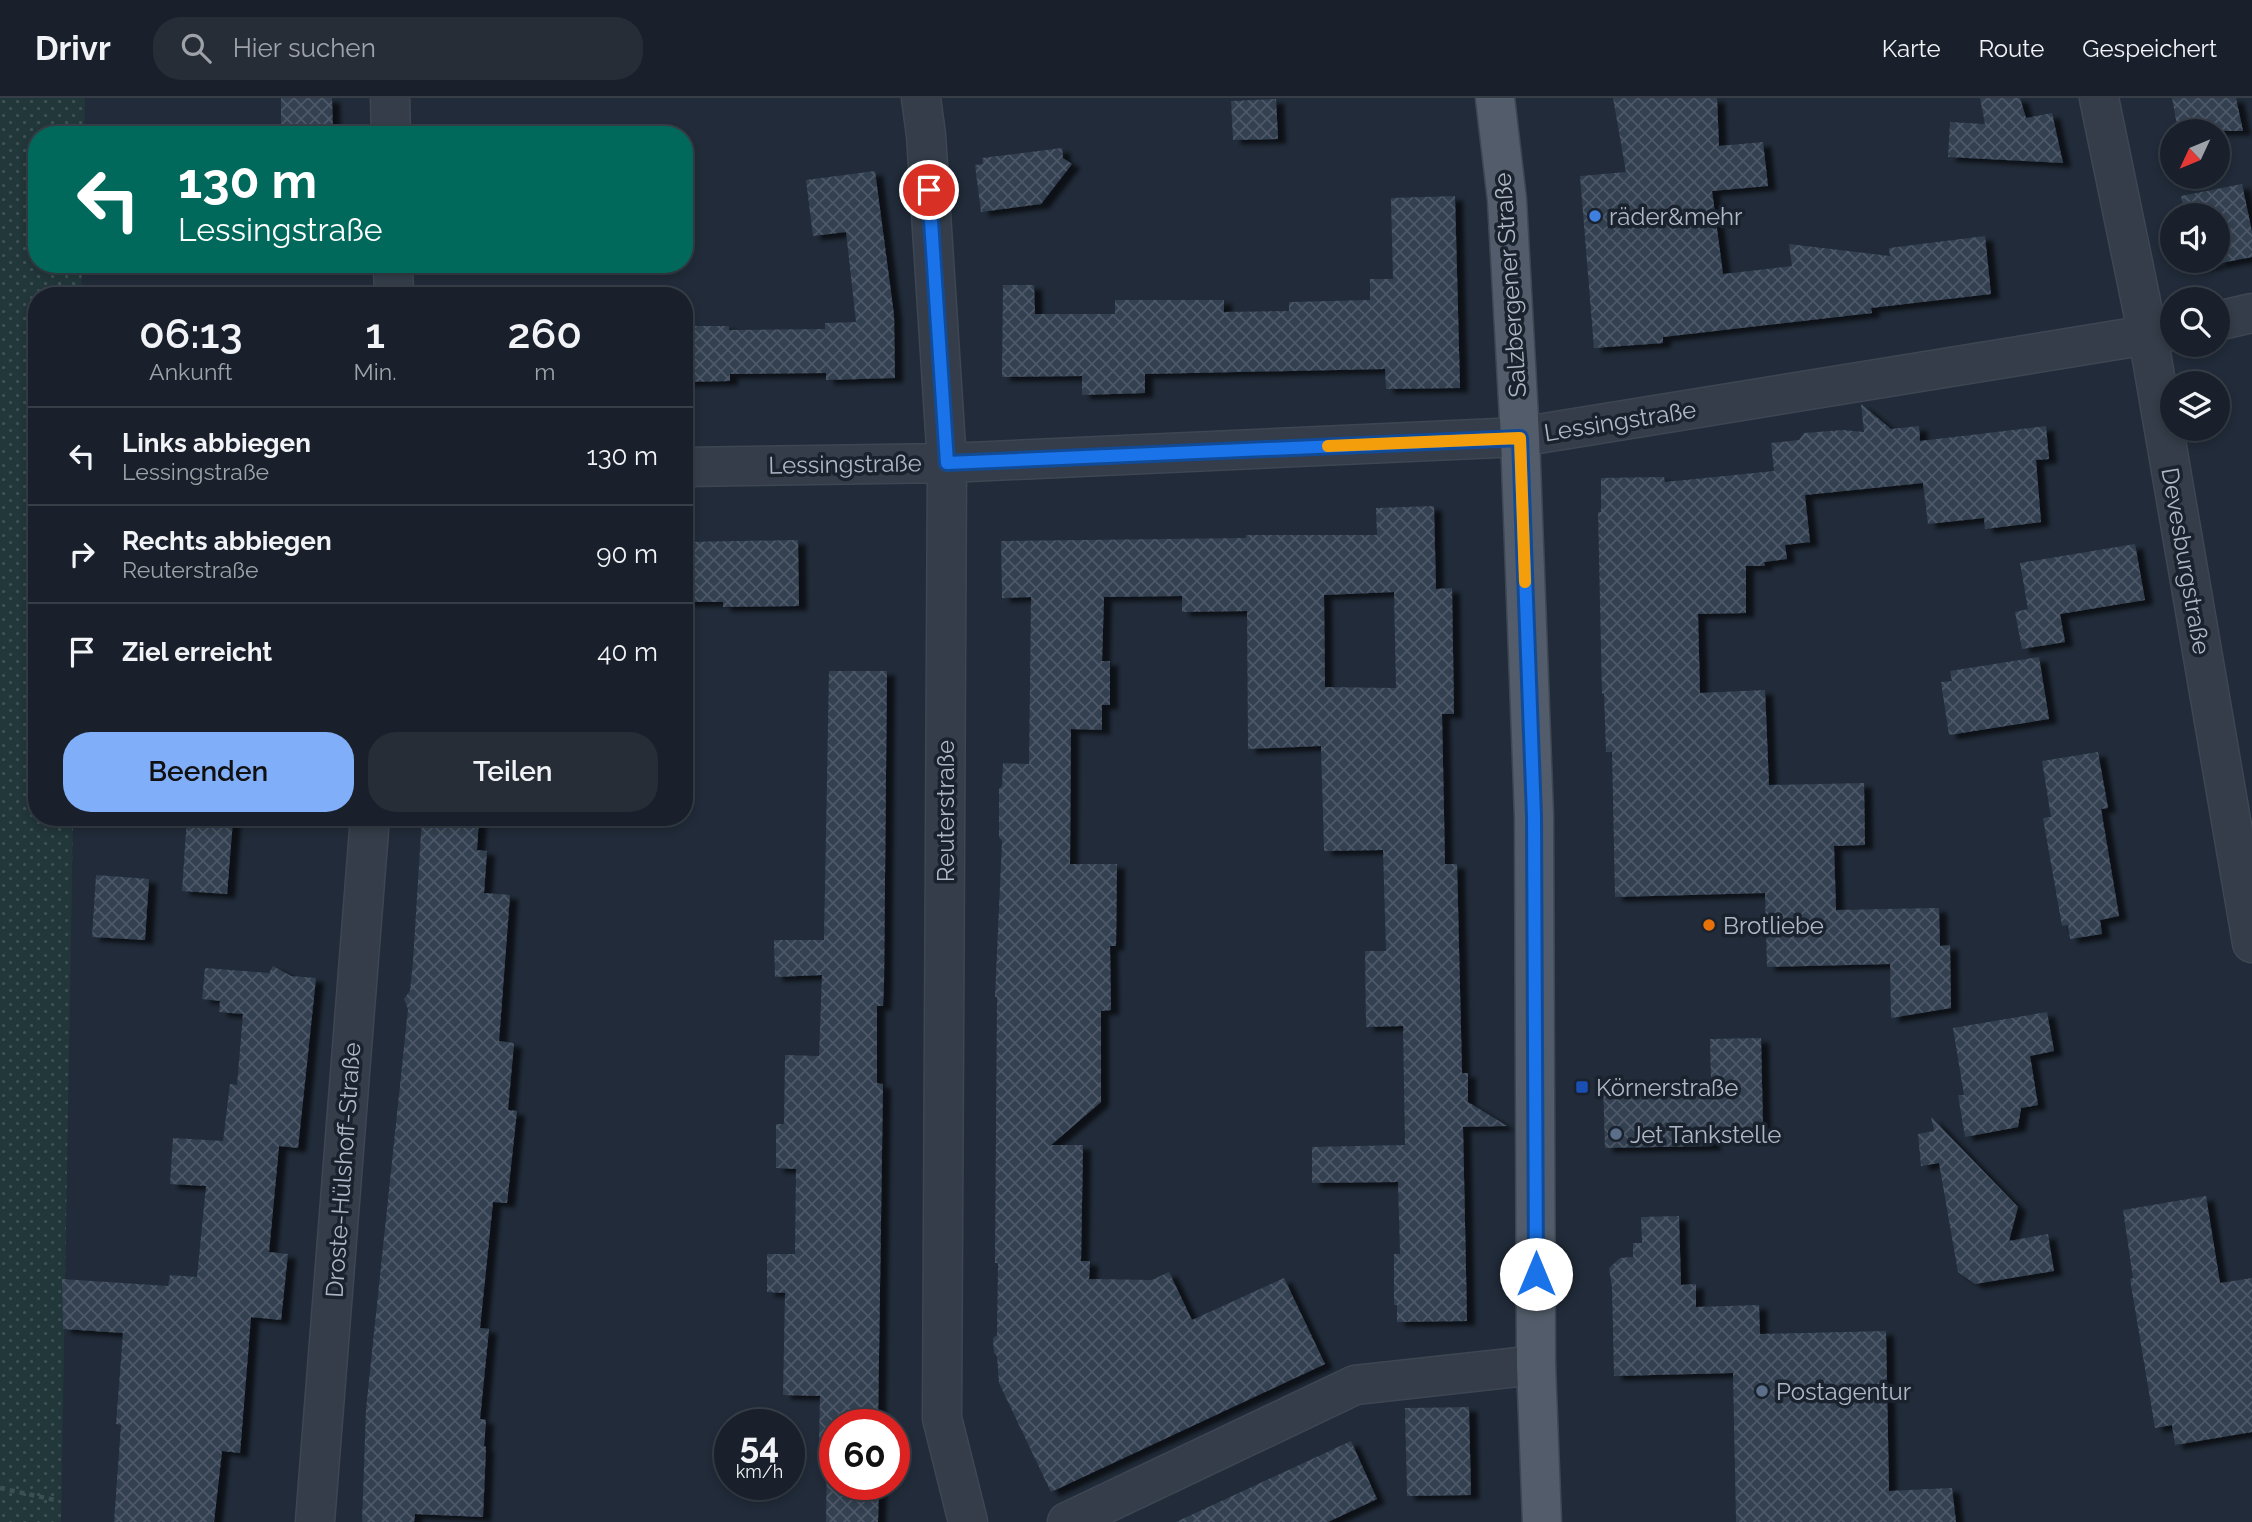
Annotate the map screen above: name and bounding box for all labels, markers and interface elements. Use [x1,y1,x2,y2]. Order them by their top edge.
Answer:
search box [153,17,643,80]
text: Drivr [35,29,111,68]
icon: search [177,29,215,67]
text: Hier suchen [233,33,376,63]
text: Karte [1882,34,1941,63]
text: Route [1979,34,2044,63]
text: Gespeichert [2082,34,2217,63]
north arrow [2160,119,2230,189]
map controls [2160,119,2230,441]
text: 130 m [178,152,317,209]
icon: left [63,154,154,245]
pin [899,160,959,220]
icon: arrive [910,171,948,209]
street label: Salzbergener Straße [1488,172,1532,398]
place label: räder&mehr [1609,202,1743,231]
button: sound [2160,203,2230,273]
marker: räder&mehr [1587,208,1603,224]
text: Lessingstraße [178,211,383,248]
button: search [2160,287,2230,357]
text: 06:13 [139,309,243,358]
text: 1 [365,309,385,358]
text: 260 [508,309,582,358]
text: Ankunft [149,358,233,385]
text: Min. [354,358,397,385]
text: m [534,358,555,385]
button: layers [2160,371,2230,441]
street label: Lessingstraße [1542,395,1698,447]
text: Links abbiegen [122,428,311,458]
icon: left [63,437,101,475]
text: 130 m [587,441,658,471]
street label: Lessingstraße [768,448,922,480]
text: Lessingstraße [122,458,269,485]
street label: Devesburgstraße [2155,465,2217,657]
text: Rechts abbiegen [122,526,332,556]
icon: right [63,535,101,573]
text: 90 m [596,539,658,569]
text: Reuterstraße [122,556,258,583]
icon: arrive [63,633,101,671]
text: Ziel erreicht [122,637,272,667]
text: 40 m [597,637,658,667]
button: Beenden [63,732,354,812]
button: Teilen [368,732,658,812]
street label: Reuterstraße [931,740,960,882]
place label: Brotliebe [1723,911,1824,940]
marker: Brotliebe [1701,917,1717,933]
street label: Droste-Hülshoff-Straße [320,1041,366,1299]
place label: Körnerstraße [1596,1073,1738,1102]
marker: Körnerstraße [1574,1079,1590,1095]
place label: Jet Tankstelle [1630,1120,1781,1149]
marker: Jet Tankstelle [1608,1126,1624,1142]
position arrow [1499,1237,1573,1311]
place label: Postagentur [1776,1377,1912,1406]
marker: Postagentur [1754,1383,1770,1399]
speed limit sign: 60 [819,1409,910,1500]
text: 54 [740,1425,779,1466]
text: km/h [736,1461,783,1482]

